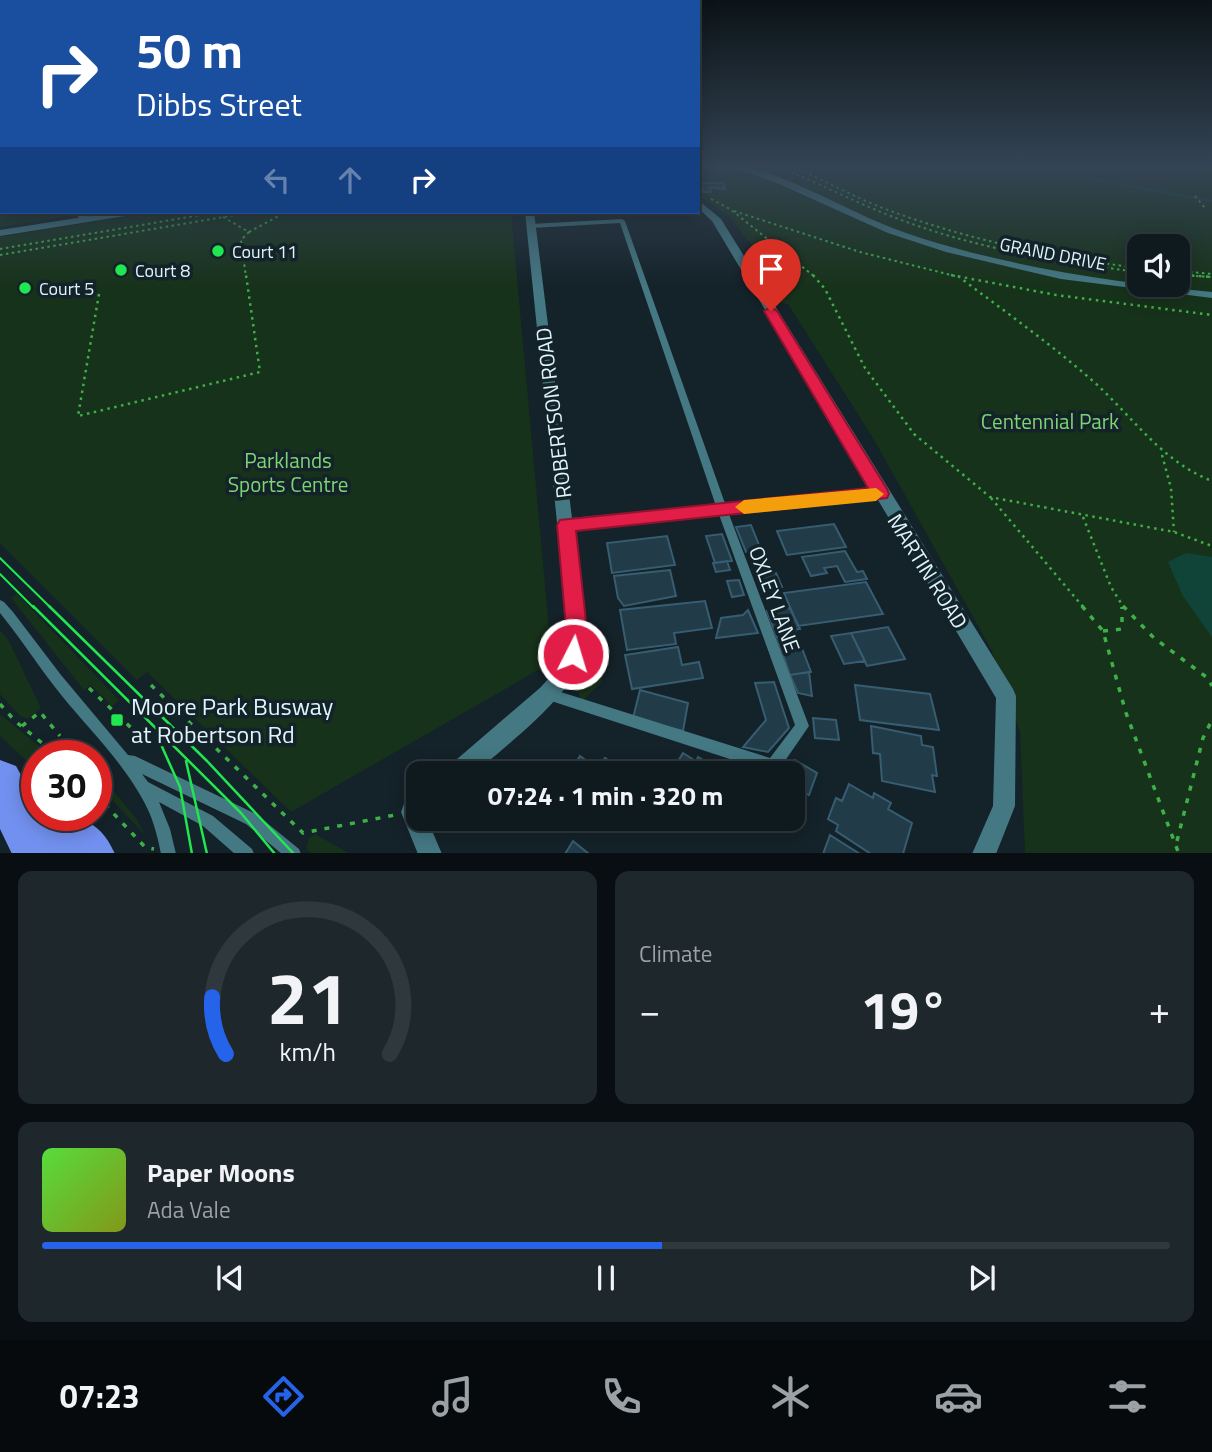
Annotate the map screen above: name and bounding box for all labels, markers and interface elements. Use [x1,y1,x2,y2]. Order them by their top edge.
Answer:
text: 50 m [136,12,243,87]
icon: right [21,28,112,119]
text: Dibbs Street [136,80,302,128]
icon: left [258,161,296,199]
icon: ahead [331,161,369,199]
icon: right [404,161,442,199]
street label: GRAND DRIVE [997,230,1109,278]
map controls [1127,234,1190,297]
button: sound [1127,234,1190,297]
place label: Court 11 [232,238,297,265]
pin [741,239,801,311]
marker: Court 11 [210,243,226,259]
icon: arrive [752,250,790,288]
place label: Court 8 [135,257,190,284]
marker: Court 8 [113,262,129,278]
place label: Court 5 [39,275,94,302]
marker: Court 5 [17,280,33,296]
street label: ROBERTSON ROAD [527,326,579,500]
park label: Centennial Park [981,405,1119,437]
park label: Parklands Sports Centre [228,444,348,500]
street label: MARTIN ROAD [880,507,976,635]
street label: OXLEY LANE [741,541,809,657]
position arrow [536,617,610,691]
place label: Moore Park Busway at Robertson Rd [131,688,334,752]
marker: Moore Park Busway at Robertson Rd [109,712,125,728]
speed limit sign: 30 [21,740,112,831]
text: 07:24 · 1 min · 320 m [488,776,723,815]
text: Climate [639,936,712,971]
text: 21 [267,942,348,1052]
text: 19° [861,970,948,1049]
text: − [639,981,660,1039]
text: + [1149,981,1170,1039]
text: km/h [279,1032,336,1070]
text: Paper Moons [147,1153,295,1192]
text: Ada Vale [147,1192,231,1227]
icon: previous [211,1259,249,1297]
icon: pause [587,1259,625,1297]
icon: next [963,1259,1001,1297]
text: 07:23 [60,1372,140,1420]
icon: directions [259,1372,308,1421]
icon: music [428,1372,477,1421]
icon: phone [597,1372,646,1421]
icon: climate [766,1372,815,1421]
icon: car [934,1372,983,1421]
icon: filters [1103,1372,1152,1421]

